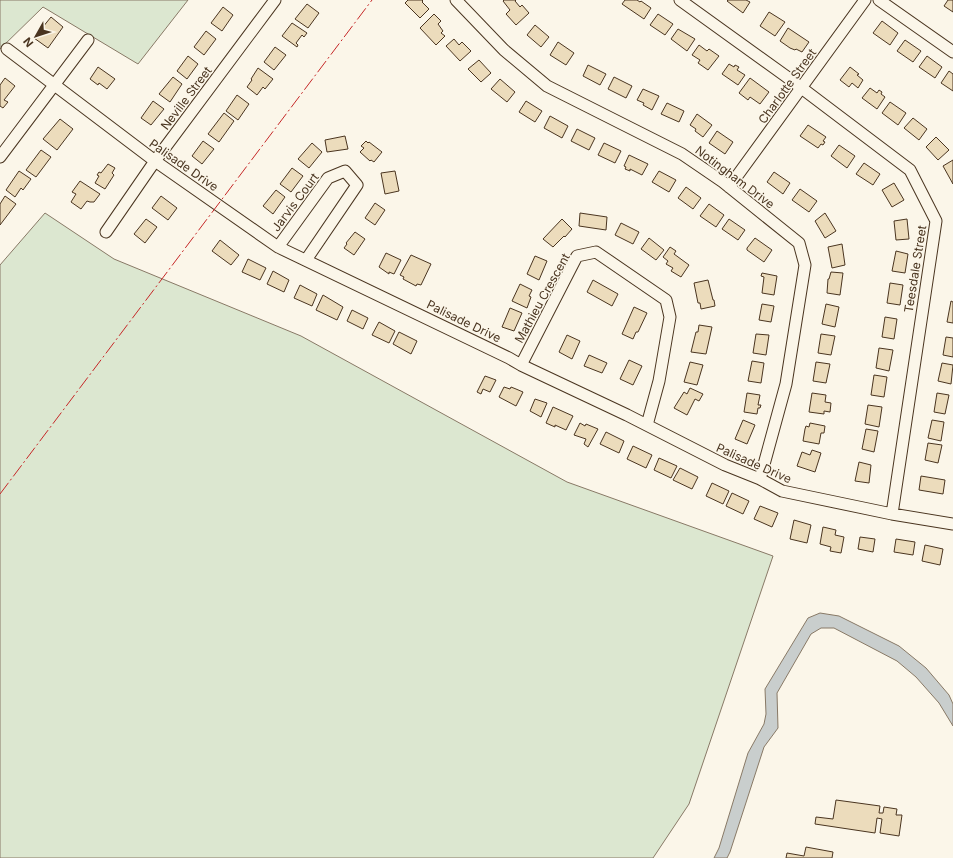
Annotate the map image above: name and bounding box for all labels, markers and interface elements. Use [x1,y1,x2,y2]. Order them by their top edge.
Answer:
north arrow [16,16,56,56]
text: N [20,35,36,50]
street label: Charlotte Street [755,46,819,126]
street label: Neville Street [157,63,215,133]
street label: Palisade Drive [147,136,221,194]
street label: Notingham Drive [693,142,777,212]
street label: Jarvis Court [268,170,322,234]
street label: Teesdale Street [901,224,929,314]
street label: Mathieu Crescent [511,250,573,345]
street label: Palisade Drive [424,297,504,345]
street label: Palisade Drive [714,440,794,486]

